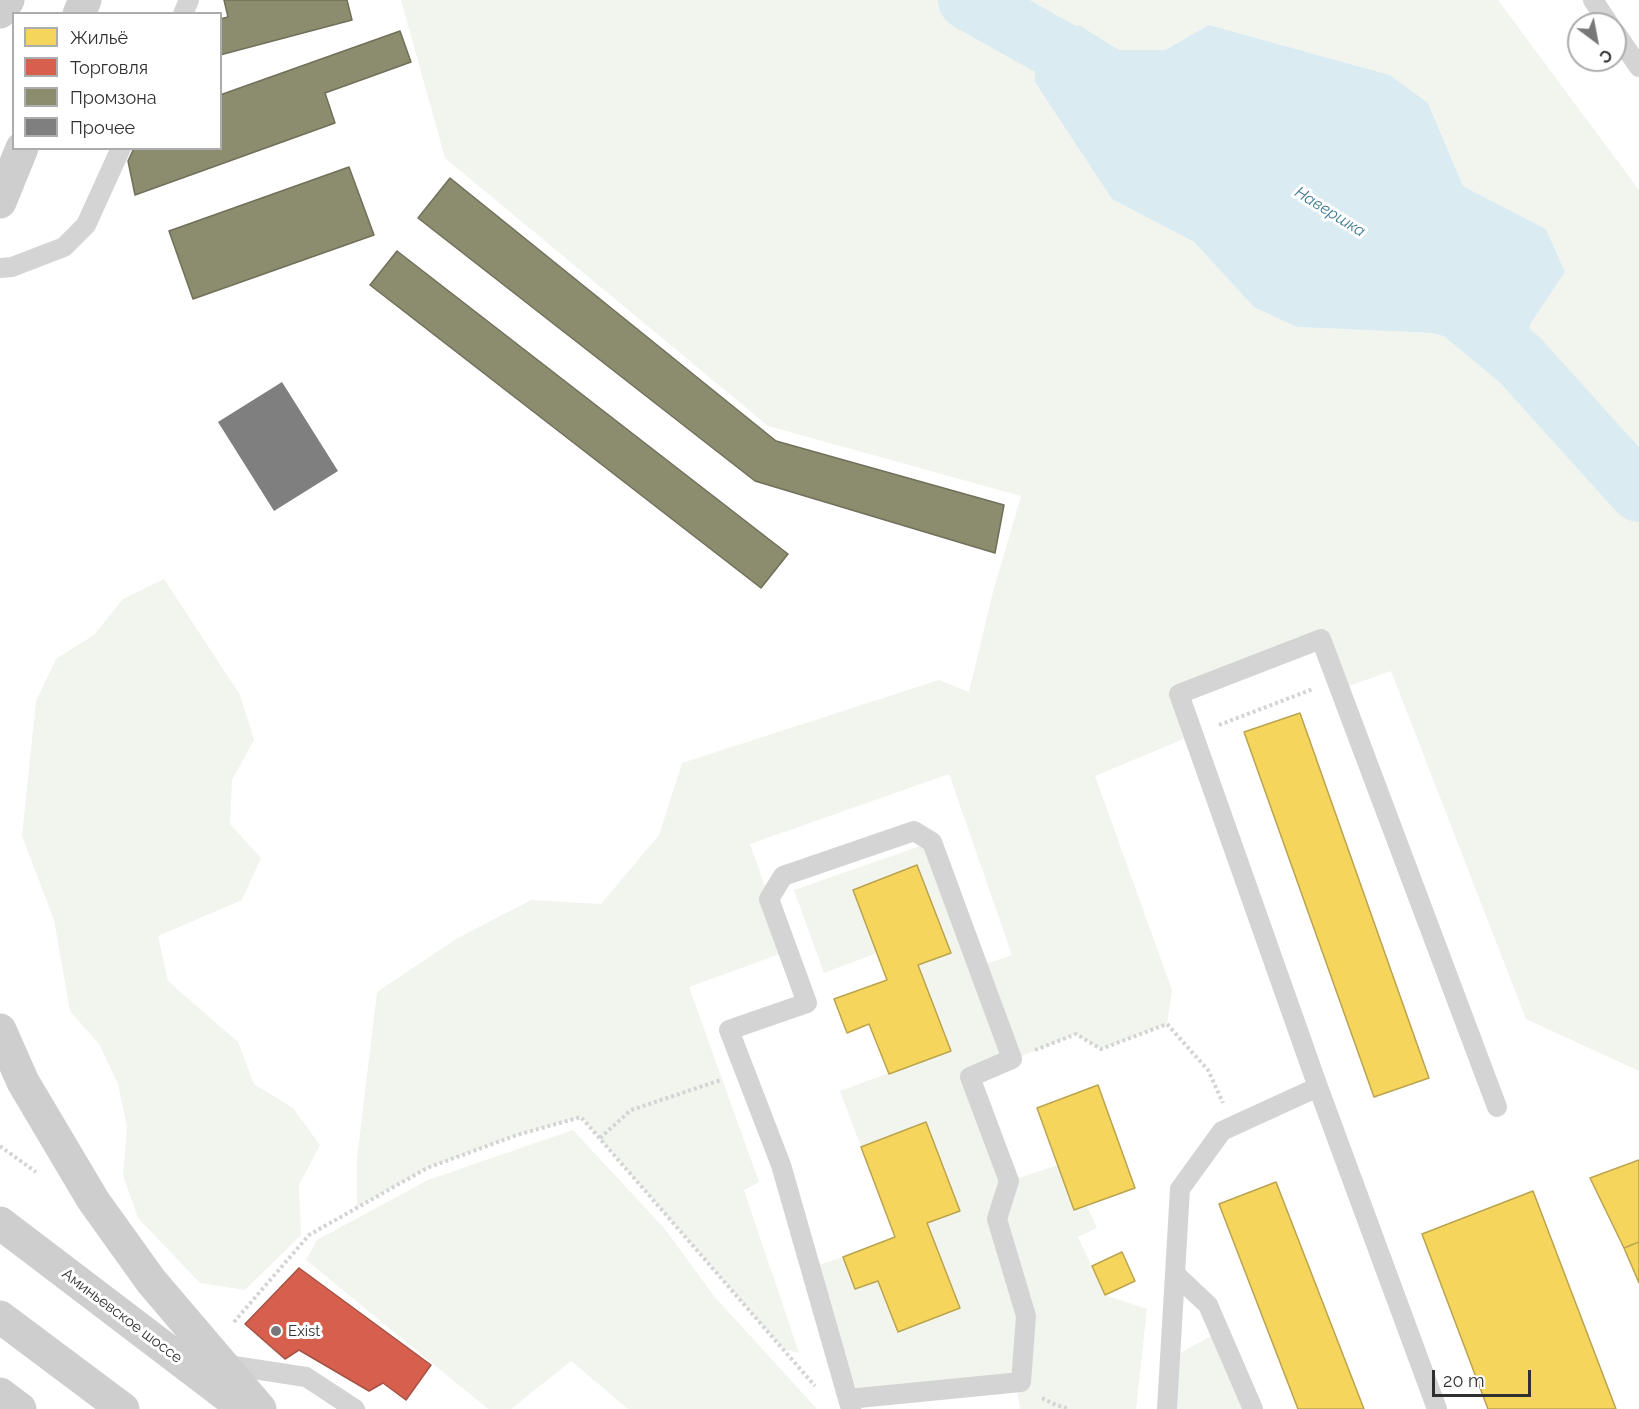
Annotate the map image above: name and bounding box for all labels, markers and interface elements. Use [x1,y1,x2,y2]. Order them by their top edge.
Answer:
legend [12,12,222,150]
north arrow [1567,12,1627,72]
text: Жильё [70,27,128,48]
text: С [1596,45,1615,67]
text: Торговля [70,57,148,78]
text: Промзона [70,87,157,108]
text: Прочее [70,117,135,138]
water label: Навершка [1291,183,1369,241]
street label: Аминьевское шоссе [58,1265,186,1367]
place label: Exist [288,1322,320,1340]
marker: Exist [269,1324,283,1338]
scale bar [1435,1358,1534,1396]
text: 20 m [1443,1370,1485,1391]

